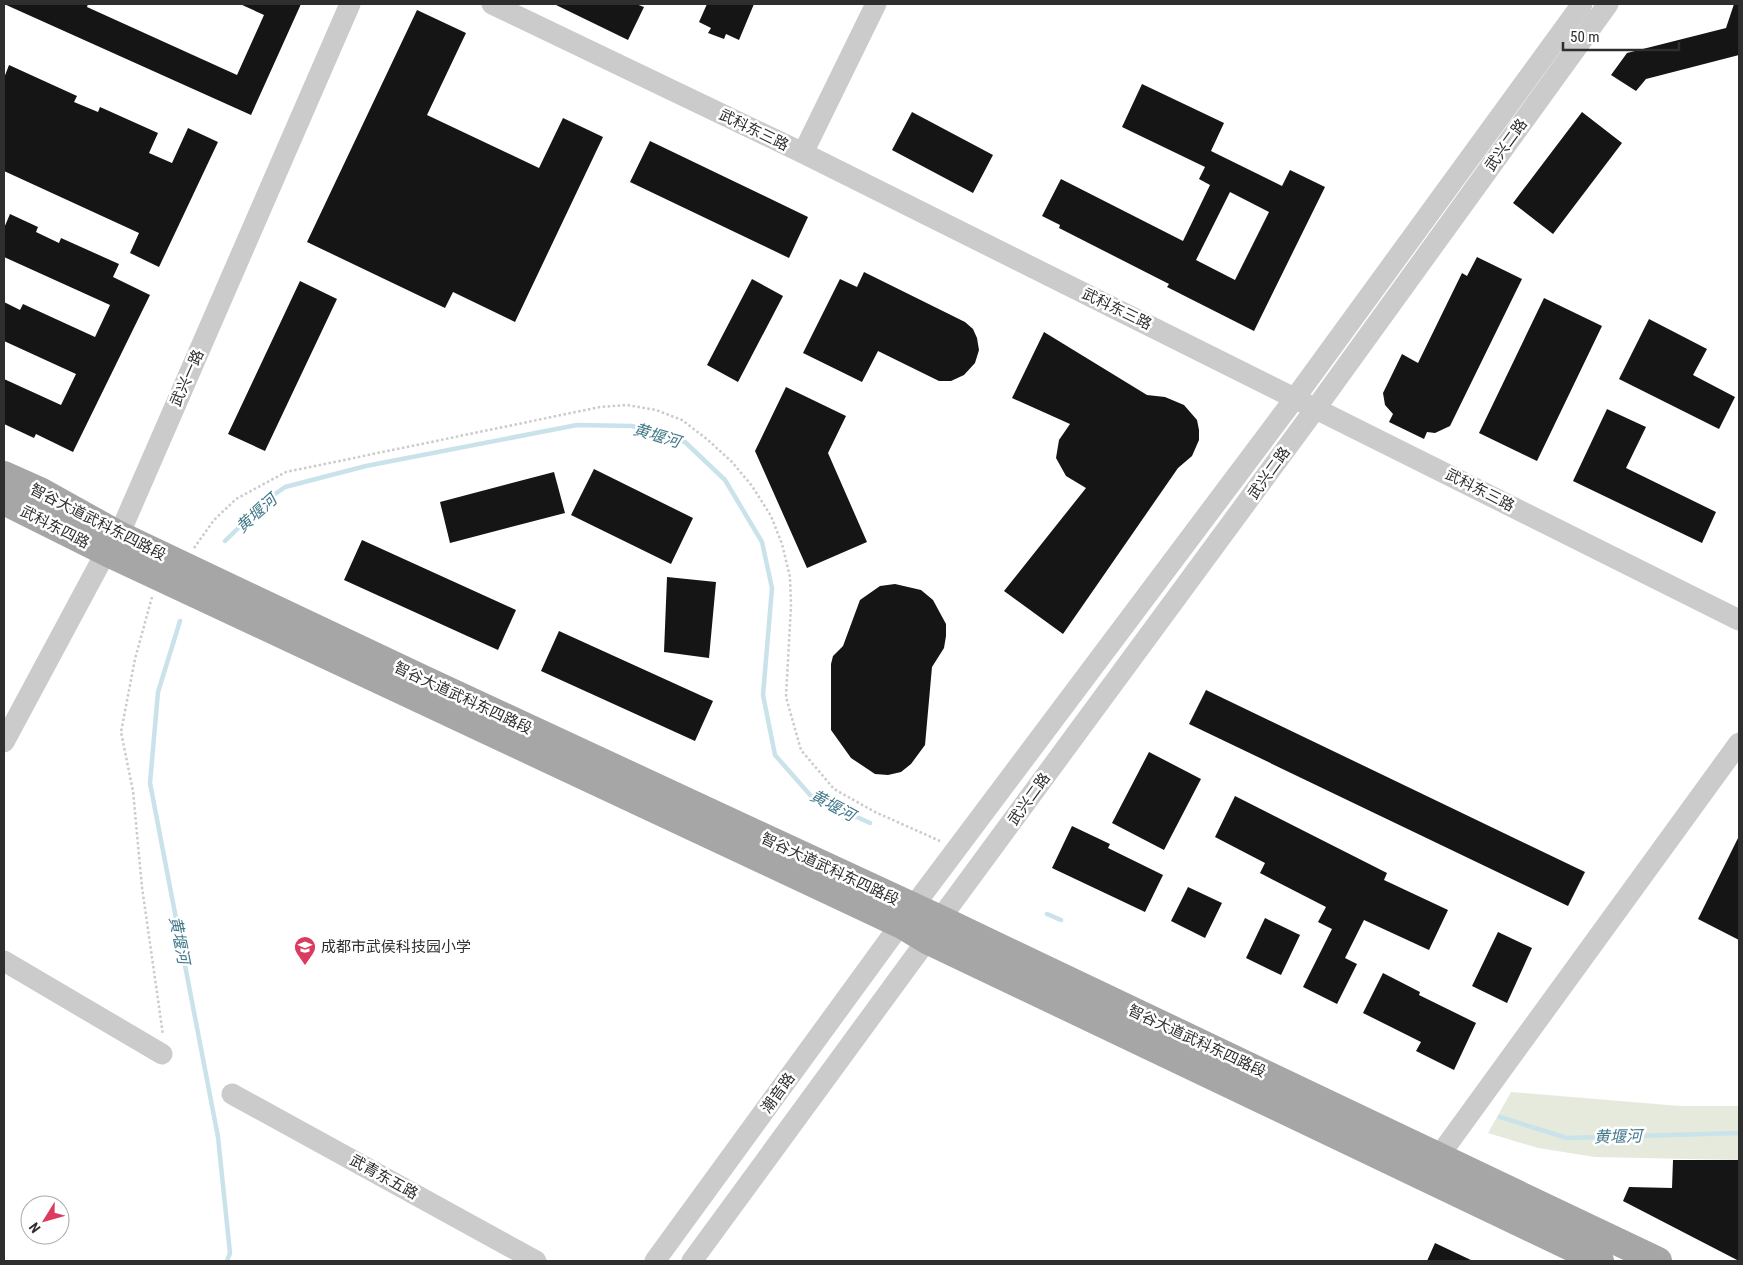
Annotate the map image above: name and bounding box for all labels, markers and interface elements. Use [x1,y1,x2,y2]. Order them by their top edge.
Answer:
scale bar [1563,20,1679,52]
text: 50 m [1570,28,1600,46]
street label: 武科东三路 [716,105,792,155]
street label: 武兴二路 [1481,115,1531,175]
street label: 武科东三路 [1079,284,1155,334]
street label: 武兴一路 [167,347,207,409]
water label: 黄堰河 [631,419,685,452]
street label: 武兴二路 [1244,443,1294,503]
street label: 武科东三路 [1442,465,1518,515]
street label: 智谷大道武科东四路段 [27,480,169,564]
water label: 黄堰河 [232,488,283,536]
street label: 武科东四路 [18,502,92,552]
street label: 智谷大道武科东四路段 [391,658,535,738]
street label: 武兴二路 [1004,769,1054,829]
water label: 黄堰河 [807,786,861,827]
street label: 智谷大道武科东四路段 [758,829,902,909]
water label: 黄堰河 [166,915,194,968]
school or university icon: 成都市武侯科技园小学 [293,935,317,966]
place label: 成都市武侯科技园小学 [321,938,471,956]
street label: 智谷大道武科东四路段 [1125,1001,1269,1081]
street label: 潮音路 [757,1070,799,1116]
water label: 黄堰河 [1594,1127,1645,1146]
street label: 武青东五路 [347,1151,421,1203]
north arrow [20,1195,70,1245]
text: N [26,1220,44,1236]

